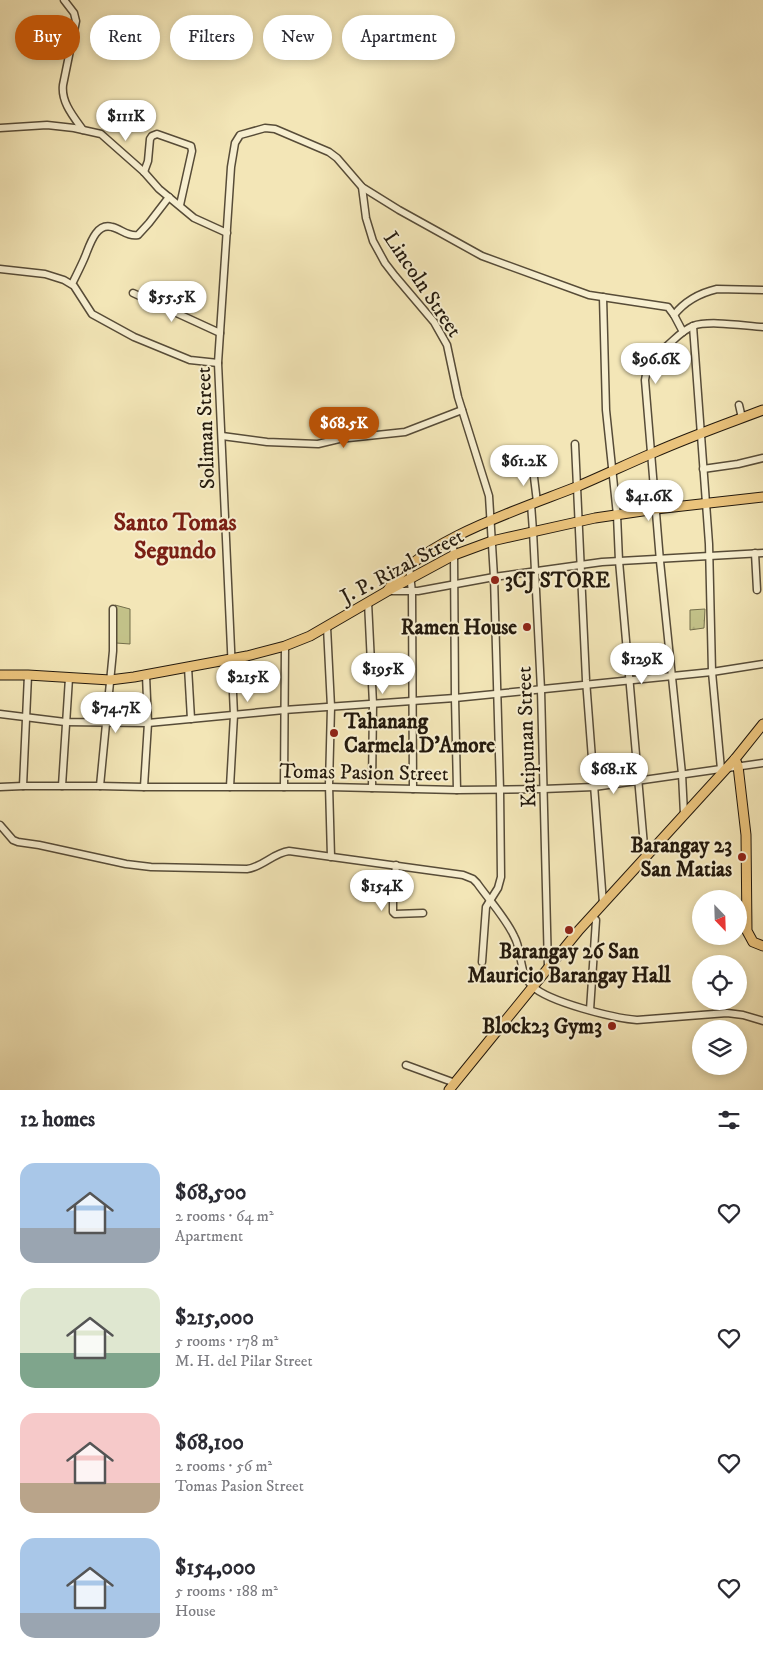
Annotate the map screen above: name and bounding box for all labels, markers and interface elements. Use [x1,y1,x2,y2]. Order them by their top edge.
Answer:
chip: Buy [15,15,80,60]
chip: Rent [90,15,160,60]
chip: Filters [170,15,253,60]
chip: New [263,15,332,60]
chip: Apartment [342,15,455,60]
pin: $111K [91,100,161,142]
text: $111K [107,106,145,126]
street label: Lincoln Street [377,227,467,343]
pin: $55.5K [131,280,213,323]
text: $55.5K [149,287,195,307]
pin: $96.6K [615,342,697,385]
text: $96.6K [632,349,680,369]
street label: Soliman Street [191,366,221,490]
pin: $68.5K [303,406,385,449]
text: $68.5K [320,413,368,433]
pin: $61.2K [483,444,565,487]
text: $61.2K [501,451,547,471]
pin: $41.6K [608,480,690,522]
text: $41.6K [625,486,673,506]
district label: Santo Tomas Segundo [113,508,237,566]
street label: J. P. Rizal Street [335,523,469,611]
place label: 3CJ STORE [505,568,610,594]
marker: 3CJ STORE [489,574,501,586]
place label: Ramen House [401,615,517,641]
marker: Ramen House [521,621,533,633]
pin: $129K [607,642,677,685]
text: $129K [621,649,663,669]
pin: $195K [348,652,418,695]
text: $195K [362,659,404,679]
pin: $215K [213,660,283,703]
street label: Katipunan Street [512,666,542,808]
text: $215K [227,667,269,687]
pin: $74.7K [75,692,157,734]
text: $74.7K [92,698,141,718]
place label: Tahanang Carmela D'Amore [343,709,495,759]
marker: Tahanang Carmela D'Amore [328,727,340,739]
pin: $68.1K [573,752,655,795]
street label: Tomas Pasion Street [279,759,449,787]
text: $68.1K [591,759,637,779]
place label: Barangay 23 San Matias [630,833,732,883]
marker: Barangay 23 San Matias [736,851,748,863]
pin: $154K [347,870,417,912]
text: $154K [361,876,403,896]
north arrow [692,890,748,945]
map controls [692,890,747,1075]
marker: Barangay 26 San Mauricio Barangay Hall [563,924,575,936]
place label: Barangay 26 San Mauricio Barangay Hall [467,939,671,989]
button: locate [692,955,747,1010]
place label: Block23 Gym3 [482,1014,602,1040]
marker: Block23 Gym3 [606,1020,618,1032]
button: layers [692,1020,747,1075]
icon: filters [715,1106,743,1134]
text: 12 homes [20,1107,95,1133]
text: $68,500 [175,1180,246,1206]
icon: home [60,1183,120,1243]
icon: heart [715,1199,743,1227]
text: 2 rooms · 64 m² [175,1206,274,1226]
text: Apartment [175,1226,243,1246]
text: $215,000 [175,1305,254,1331]
icon: home [60,1308,120,1368]
icon: heart [715,1324,743,1352]
text: 5 rooms · 178 m² [175,1331,278,1351]
text: M. H. del Pilar Street [175,1351,313,1371]
text: $68,100 [175,1430,244,1456]
icon: home [60,1433,120,1493]
icon: heart [715,1449,743,1477]
text: 2 rooms · 56 m² [175,1456,272,1476]
text: Tomas Pasion Street [175,1476,304,1496]
text: $154,000 [175,1555,256,1581]
icon: home [60,1558,120,1618]
icon: heart [715,1574,743,1602]
text: 5 rooms · 188 m² [175,1581,278,1601]
text: House [175,1601,216,1621]

